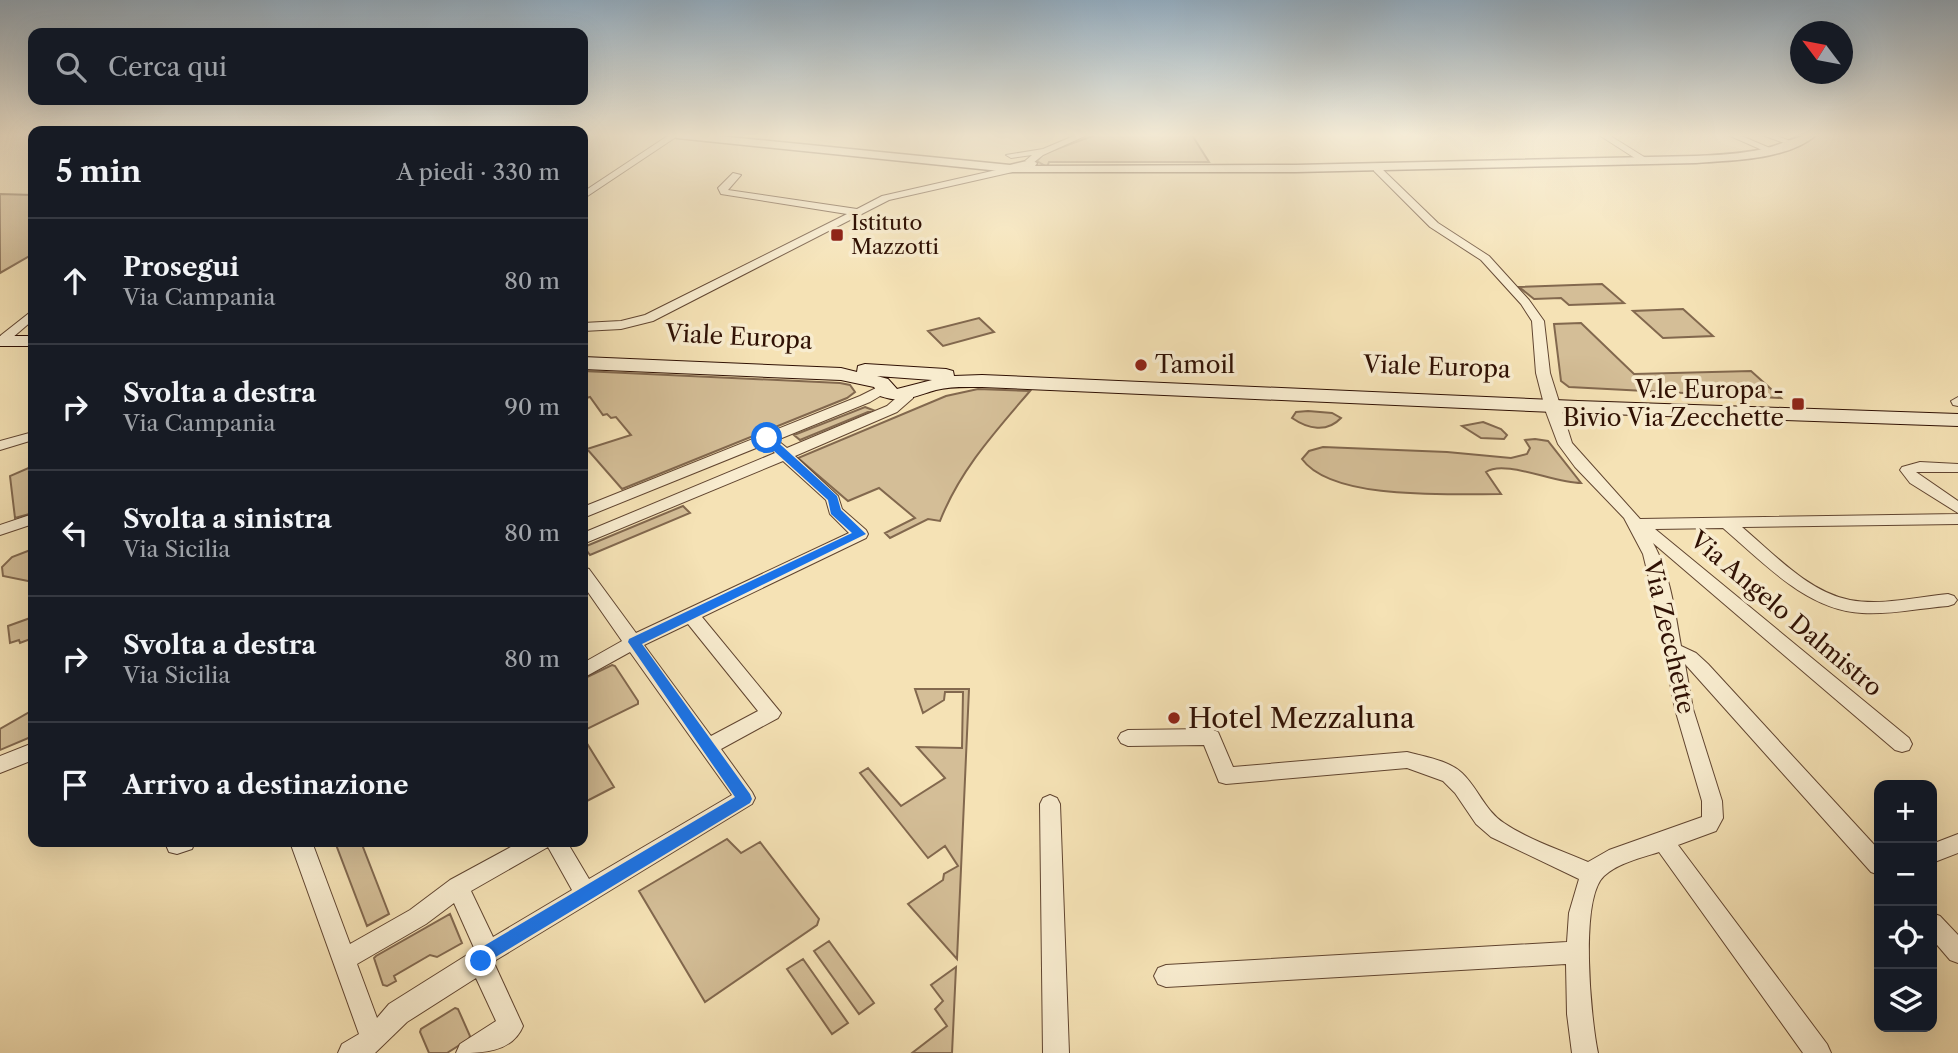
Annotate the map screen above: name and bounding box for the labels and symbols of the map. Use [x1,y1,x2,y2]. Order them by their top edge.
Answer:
north arrow [1790,21,1853,84]
place label: Istituto Mazzotti [851,210,939,259]
marker: Istituto Mazzotti [829,227,845,243]
street label: Viale Europa [664,318,814,355]
street label: Viale Europa [1362,349,1512,384]
place label: Tamoil [1155,350,1235,379]
marker: Tamoil [1133,357,1149,373]
place label: V.le Europa - Bivio Via Zecchette [1563,375,1784,432]
marker: V.le Europa - Bivio Via Zecchette [1790,396,1806,412]
route start [751,422,782,453]
street label: Via Angelo Dalmistro [1684,524,1888,702]
street label: Via Zecchette [1637,556,1701,717]
place label: Hotel Mezzaluna [1188,701,1415,735]
marker: Hotel Mezzaluna [1166,710,1182,726]
route end [465,945,496,976]

